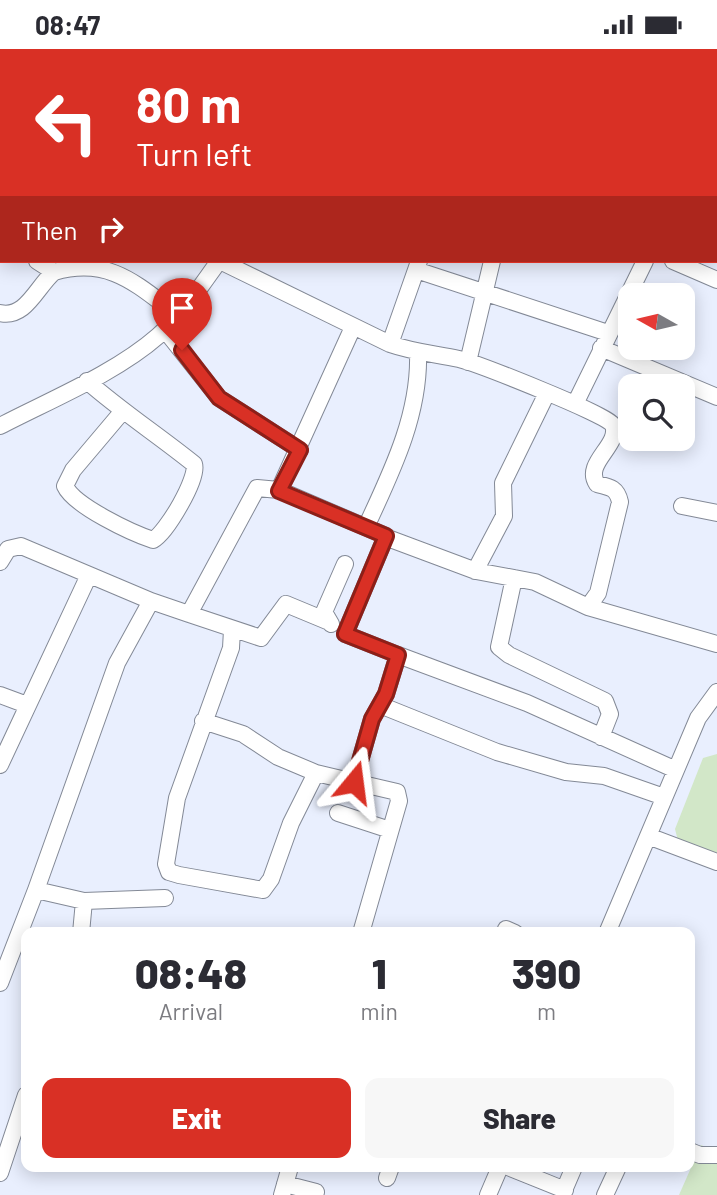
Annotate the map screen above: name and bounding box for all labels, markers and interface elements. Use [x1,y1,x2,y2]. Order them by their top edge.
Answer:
text: 08:47 [35,9,100,40]
text: 80 m [136,74,241,133]
icon: left [21,77,112,168]
text: Turn left [136,134,253,172]
icon: right [92,210,130,248]
text: Then [21,214,78,245]
pin [152,278,212,350]
north arrow [618,283,695,361]
map controls [618,283,695,451]
icon: arrive [163,289,201,327]
button: search [618,374,695,451]
position arrow [317,745,391,819]
text: 08:48 [135,947,247,997]
text: 1 [372,947,387,997]
text: 390 [512,947,581,997]
text: Arrival [159,997,223,1025]
text: min [361,997,398,1025]
text: m [537,997,556,1025]
button: Exit [42,1078,351,1158]
button: Share [365,1078,674,1158]

